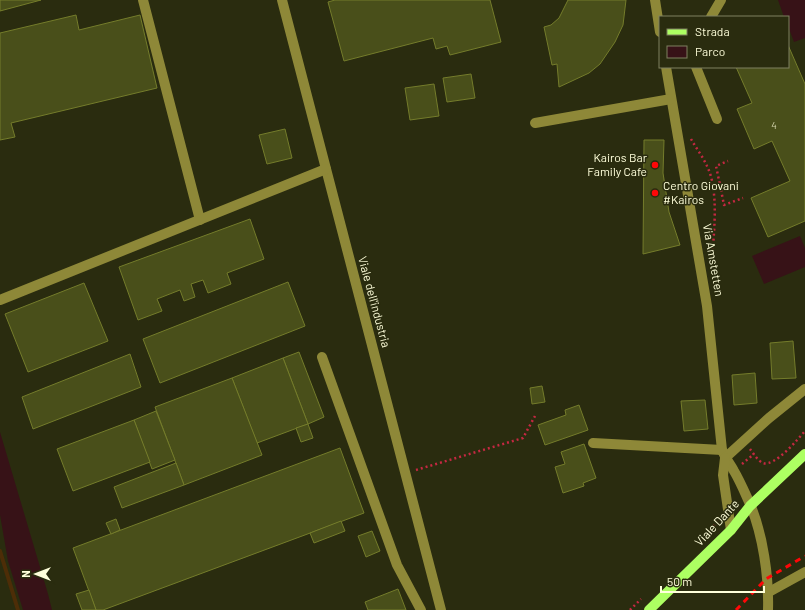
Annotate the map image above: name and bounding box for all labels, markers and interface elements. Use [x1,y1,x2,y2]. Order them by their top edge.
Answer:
legend [659,16,789,68]
text: Strada [695,24,730,38]
text: Parco [695,44,725,58]
house number: 4 [771,119,777,131]
place label: Kairos Bar Family Cafe [587,150,648,178]
marker: Kairos Bar Family Cafe [650,160,660,170]
place label: Centro Giovani #Kairos [663,178,739,206]
marker: Centro Giovani #Kairos [650,188,660,198]
street label: Via Amstetten [701,222,727,297]
street label: Viale dell'industria [356,255,394,349]
street label: Viale Dante [691,496,741,548]
north arrow [16,554,56,594]
scale bar [661,568,764,594]
text: N [19,570,32,578]
text: 50 m [667,574,692,588]

